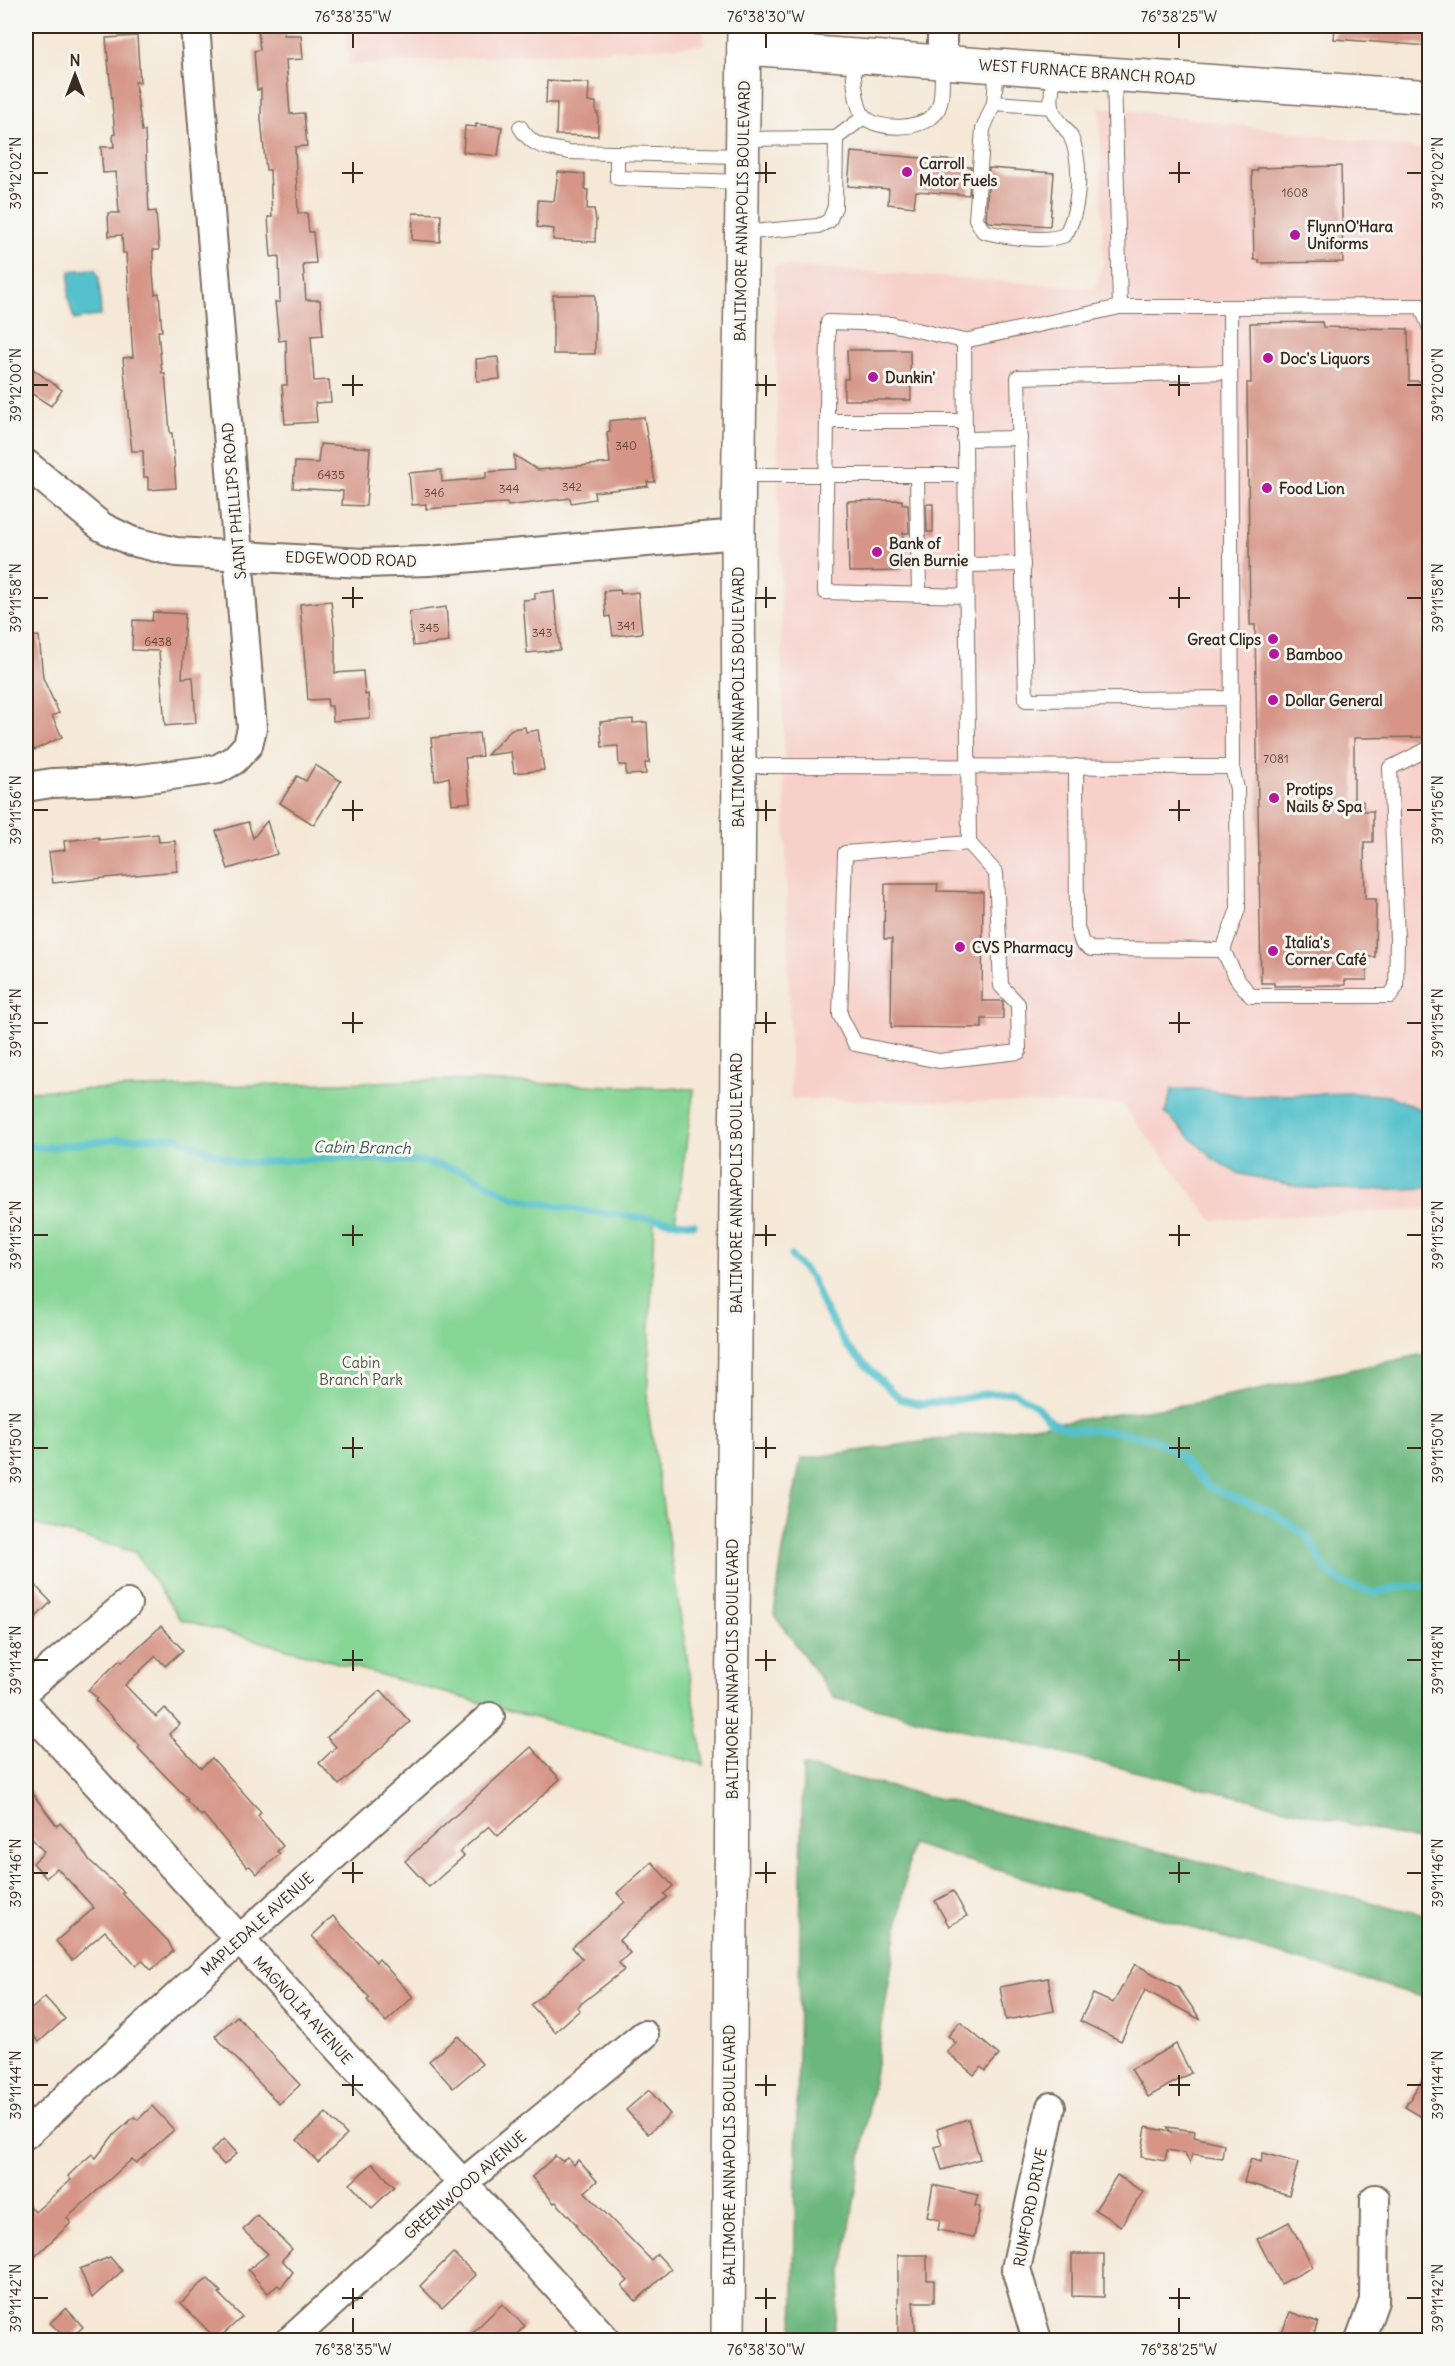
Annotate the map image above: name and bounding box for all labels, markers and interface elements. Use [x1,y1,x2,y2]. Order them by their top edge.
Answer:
text: 76°38'35"W [315,7,392,26]
text: 76°38'30"W [727,7,805,26]
text: 76°38'25"W [1141,7,1218,26]
north arrow [45,45,105,105]
text: N [69,50,81,70]
street label: WEST FURNACE BRANCH ROAD [978,55,1196,89]
street label: BALTIMORE ANNAPOLIS BOULEVARD [730,80,754,342]
text: 39°12'02"N [6,137,25,209]
text: 39°12'02"N [1428,137,1447,209]
place label: Carroll Motor Fuels [919,154,998,190]
marker: Carroll Motor Fuels [900,165,914,179]
house number: 1608 [1282,185,1308,200]
place label: FlynnO'Hara Uniforms [1307,217,1393,253]
marker: FlynnO'Hara Uniforms [1288,228,1302,242]
text: 39°12'00"N [6,348,25,422]
text: 39°12'00"N [1428,348,1447,422]
place label: Doc's Liquors [1280,349,1370,369]
marker: Doc's Liquors [1261,351,1275,365]
place label: Dunkin' [885,368,936,387]
marker: Dunkin' [866,370,880,384]
street label: SAINT PHILLIPS ROAD [218,422,250,580]
house number: 340 [615,438,637,453]
house number: 6435 [317,467,345,482]
house number: 342 [562,479,583,494]
place label: Food Lion [1279,479,1345,498]
house number: 344 [499,481,519,496]
marker: Food Lion [1260,481,1274,495]
house number: 346 [424,485,444,500]
place label: Bank of Glen Burnie [889,534,968,570]
marker: Bank of Glen Burnie [870,545,884,559]
street label: EDGEWOOD ROAD [285,547,417,571]
text: 39°11'58"N [6,563,25,633]
text: 39°11'58"N [1428,563,1447,633]
street label: BALTIMORE ANNAPOLIS BOULEVARD [729,567,748,827]
house number: 341 [617,618,635,633]
house number: 345 [419,620,439,635]
house number: 343 [532,625,552,640]
place label: Great Clips [1187,630,1261,650]
marker: Great Clips [1266,632,1280,646]
house number: 6438 [144,634,172,649]
place label: Bamboo [1286,645,1343,664]
marker: Bamboo [1267,647,1281,661]
place label: Dollar General [1285,691,1383,710]
marker: Dollar General [1266,693,1280,707]
house number: 7081 [1263,751,1289,766]
text: 39°11'56"N [6,775,25,845]
text: 39°11'56"N [1428,775,1447,845]
place label: Protips Nails & Spa [1286,780,1363,817]
marker: Protips Nails & Spa [1267,791,1281,805]
place label: Italia's Corner Café [1285,933,1367,969]
place label: CVS Pharmacy [972,938,1073,958]
marker: CVS Pharmacy [953,940,967,954]
marker: Italia's Corner Café [1266,944,1280,958]
text: 39°11'54"N [6,988,25,1058]
text: 39°11'54"N [1428,988,1447,1058]
street label: BALTIMORE ANNAPOLIS BOULEVARD [727,1053,746,1313]
water label: Cabin Branch [313,1136,412,1158]
text: 39°11'52"N [6,1200,25,1270]
text: 39°11'52"N [1428,1200,1447,1270]
park label: Cabin Branch Park [319,1353,403,1389]
text: 39°11'50"N [6,1413,25,1483]
text: 39°11'50"N [1428,1413,1447,1483]
street label: BALTIMORE ANNAPOLIS BOULEVARD [723,1539,742,1799]
text: 39°11'48"N [6,1625,25,1695]
text: 39°11'48"N [1428,1625,1447,1695]
text: 39°11'46"N [6,1838,25,1908]
text: 39°11'46"N [1428,1838,1447,1908]
street label: MAPLEDALE AVENUE [197,1868,318,1980]
street label: MAGNOLIA AVENUE [249,1952,357,2068]
street label: BALTIMORE ANNAPOLIS BOULEVARD [720,2025,739,2285]
text: 39°11'44"N [6,2050,25,2120]
text: 39°11'44"N [1428,2050,1447,2120]
street label: GREENWOOD AVENUE [400,2126,530,2243]
street label: RUMFORD DRIVE [1009,2146,1051,2268]
text: 39°11'42"N [6,2264,25,2332]
text: 39°11'42"N [1428,2264,1447,2332]
text: 76°38'35"W [315,2340,392,2359]
text: 76°38'30"W [727,2340,805,2359]
text: 76°38'25"W [1141,2340,1218,2359]

